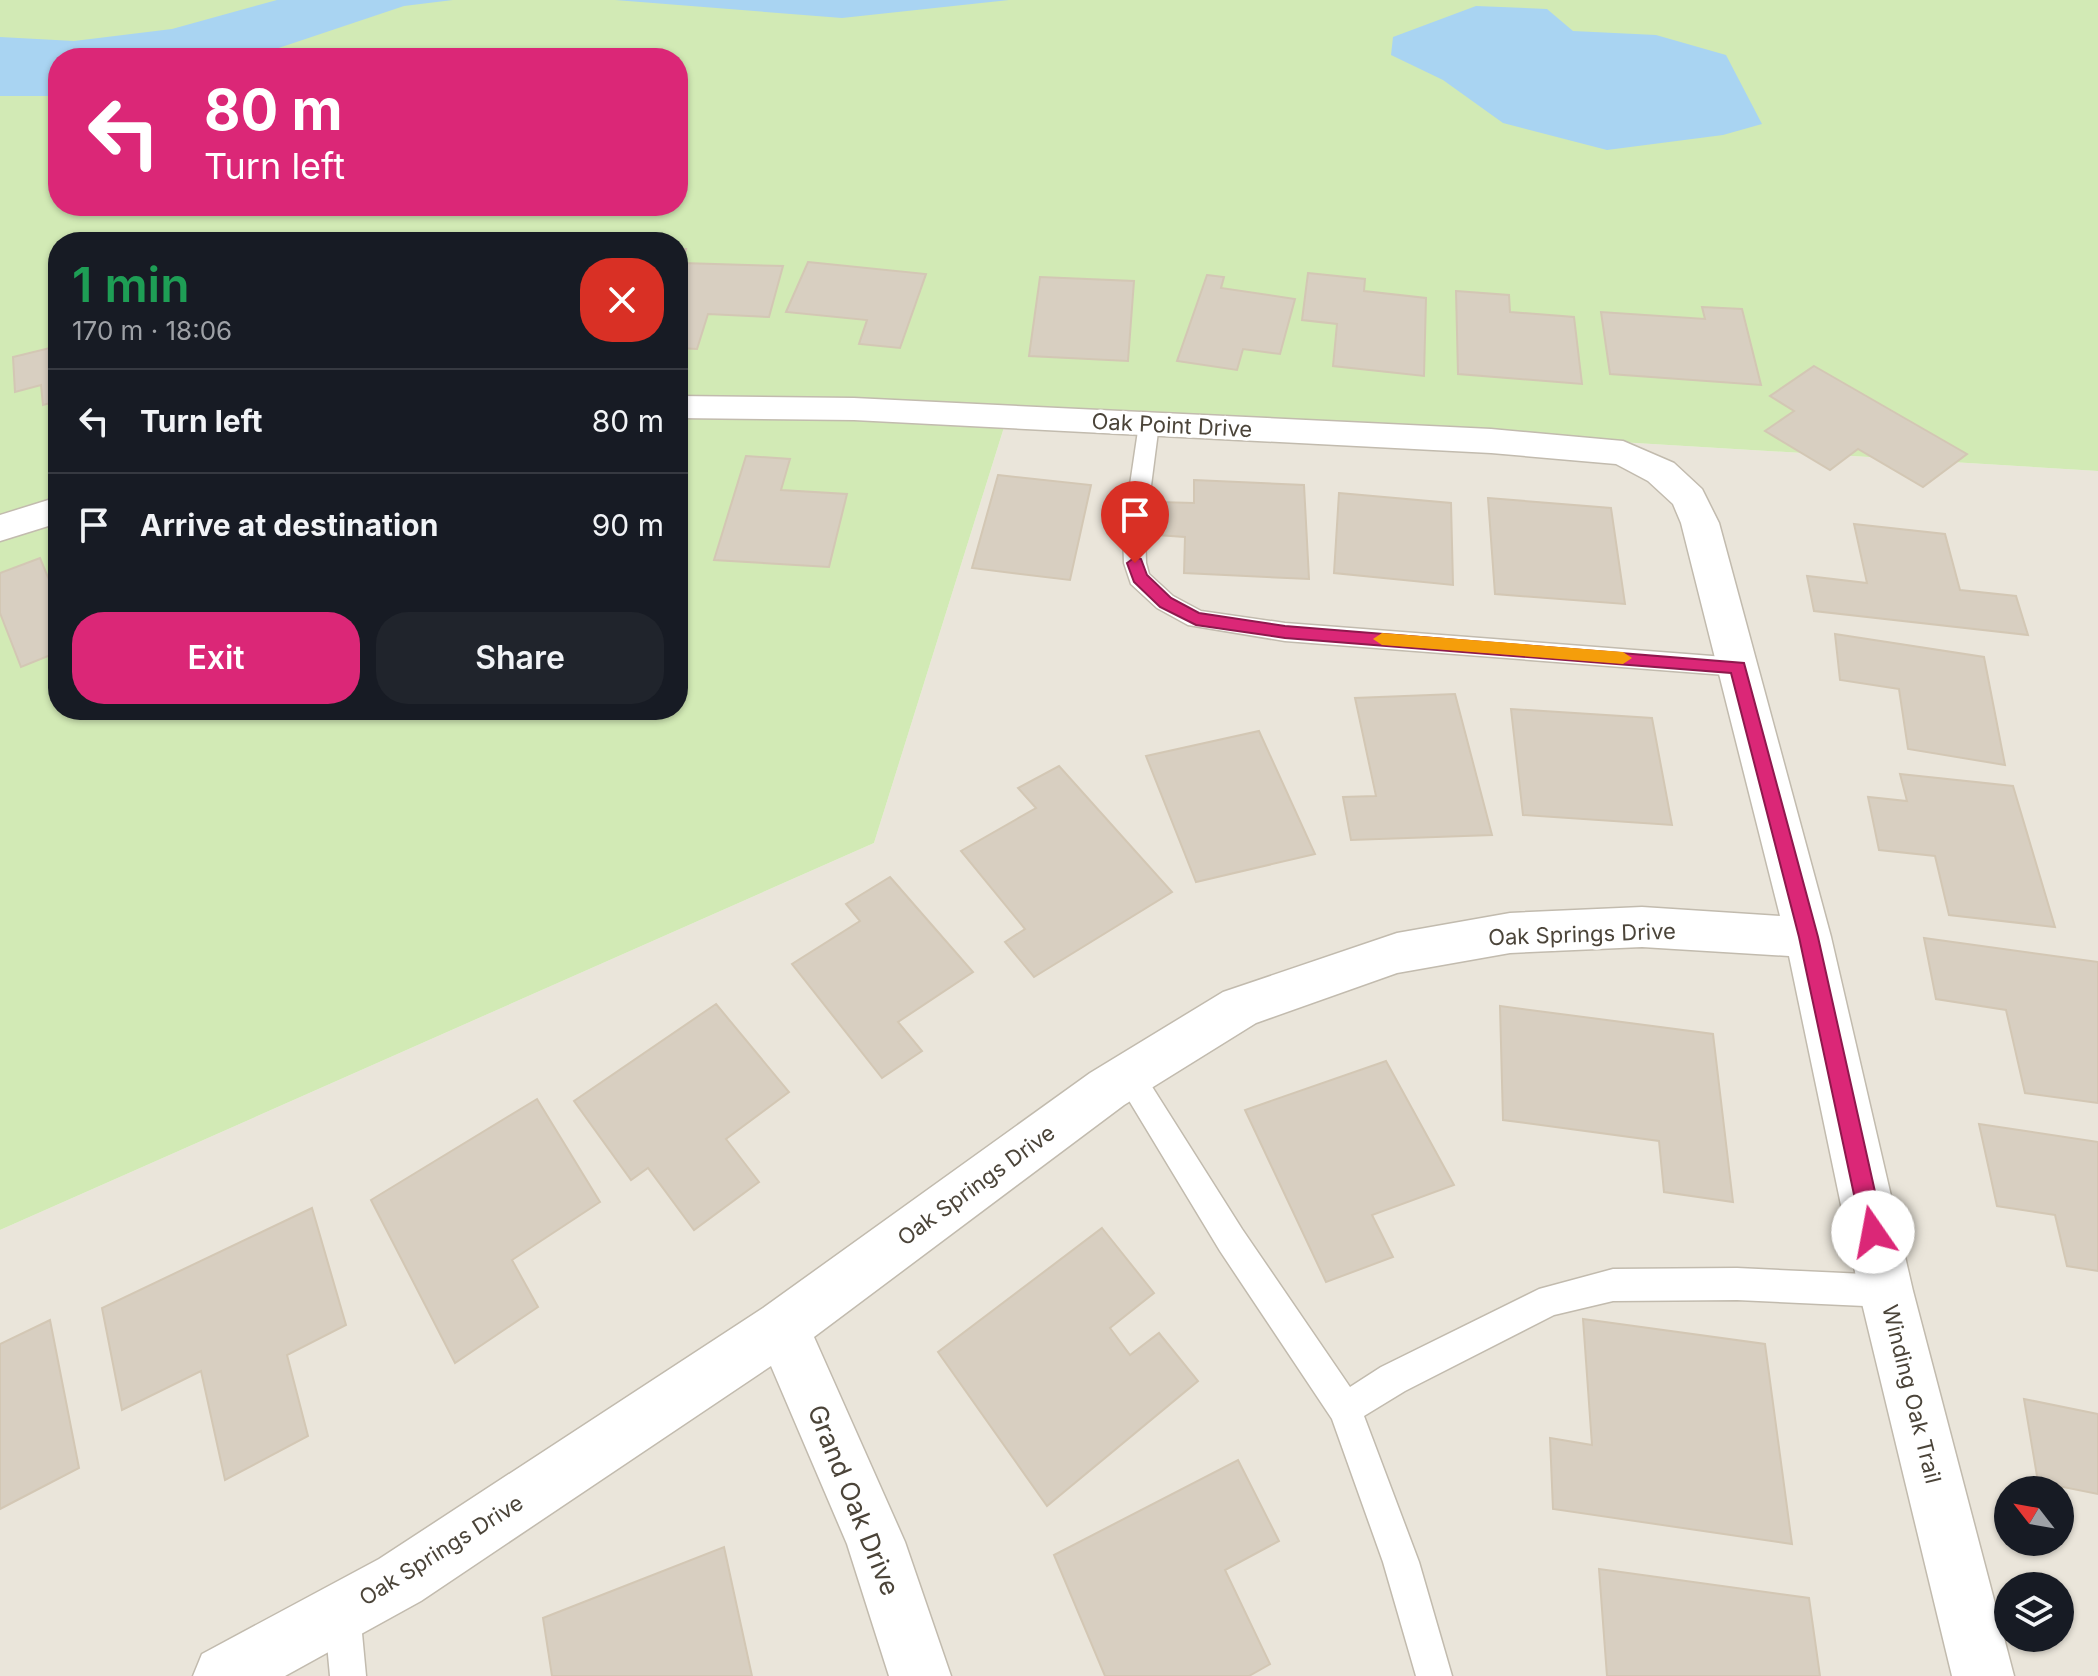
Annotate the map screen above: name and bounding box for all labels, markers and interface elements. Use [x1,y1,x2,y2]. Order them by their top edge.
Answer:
text: 80 m [204,76,343,144]
icon: left [72,80,176,184]
text: Turn left [204,144,345,188]
text: 1 min [72,255,190,314]
button: close [580,258,664,342]
text: 170 m · 18:06 [72,315,232,346]
icon: left [72,399,116,443]
text: Turn left [140,403,262,439]
text: 80 m [592,403,664,439]
street label: Oak Point Drive [1091,408,1253,442]
pin [1101,481,1169,563]
icon: arrive [1113,493,1157,537]
icon: arrive [72,503,116,547]
text: Arrive at destination [140,507,438,543]
text: 90 m [592,507,664,543]
button: Exit [72,612,360,704]
button: Share [376,612,664,704]
street label: Oak Springs Drive [1488,918,1676,950]
street label: Oak Springs Drive [892,1119,1060,1251]
position arrow [1831,1190,1915,1274]
street label: Winding Oak Trail [1877,1302,1947,1486]
street label: Grand Oak Drive [802,1400,906,1600]
north arrow [1994,1476,2074,1556]
map controls [1994,1476,2074,1652]
street label: Oak Springs Drive [354,1489,528,1611]
button: layers [1994,1572,2074,1652]

